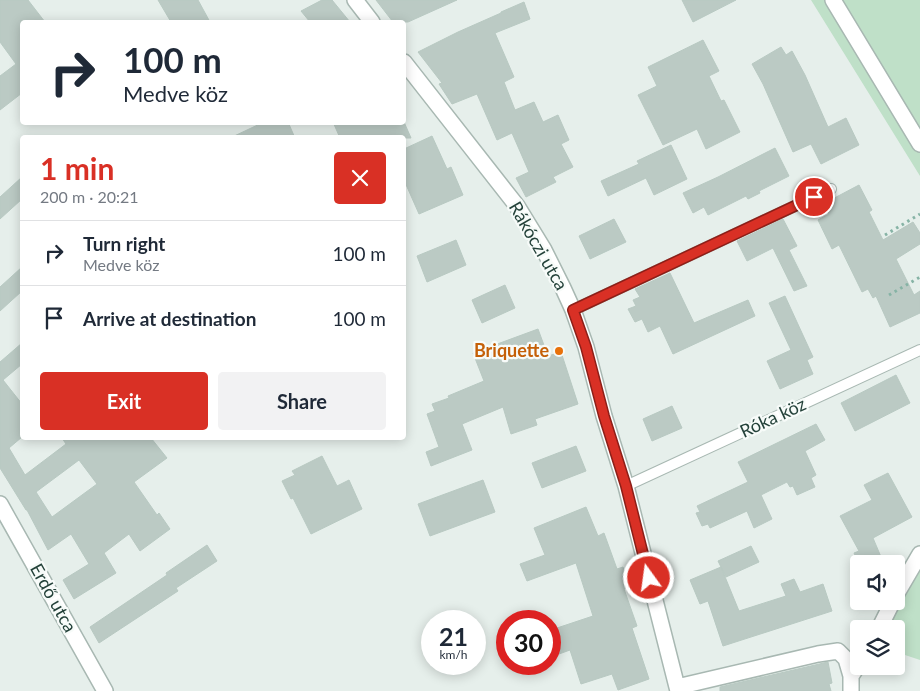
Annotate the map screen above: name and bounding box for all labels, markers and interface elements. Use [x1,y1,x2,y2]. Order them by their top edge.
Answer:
text: 100 m [123,38,222,80]
icon: right [40,40,105,105]
text: Medve köz [123,80,228,107]
text: 1 min [40,150,114,186]
button: close [334,152,386,204]
pin [793,176,835,218]
icon: arrive [800,183,828,211]
text: 200 m · 20:21 [40,187,139,206]
street label: Rákóczi utca [505,197,573,294]
text: Turn right [83,232,165,255]
icon: right [40,239,68,267]
text: 100 m [332,242,386,265]
text: Medve köz [83,255,159,274]
icon: arrive [40,304,68,332]
text: Arrive at destination [83,307,256,330]
text: 100 m [332,307,386,330]
place label: Briquette [474,339,549,361]
marker: Briquette [553,345,565,357]
button: Exit [40,372,208,430]
button: Share [218,372,386,430]
street label: Róka köz [736,392,809,442]
position arrow [622,551,674,603]
map controls [850,555,905,675]
button: sound [850,555,905,610]
street label: Erdő utca [26,559,82,636]
speed limit sign: 30 [496,610,561,675]
button: layers [850,620,905,675]
text: 21 [439,621,468,651]
text: km/h [439,647,468,662]

